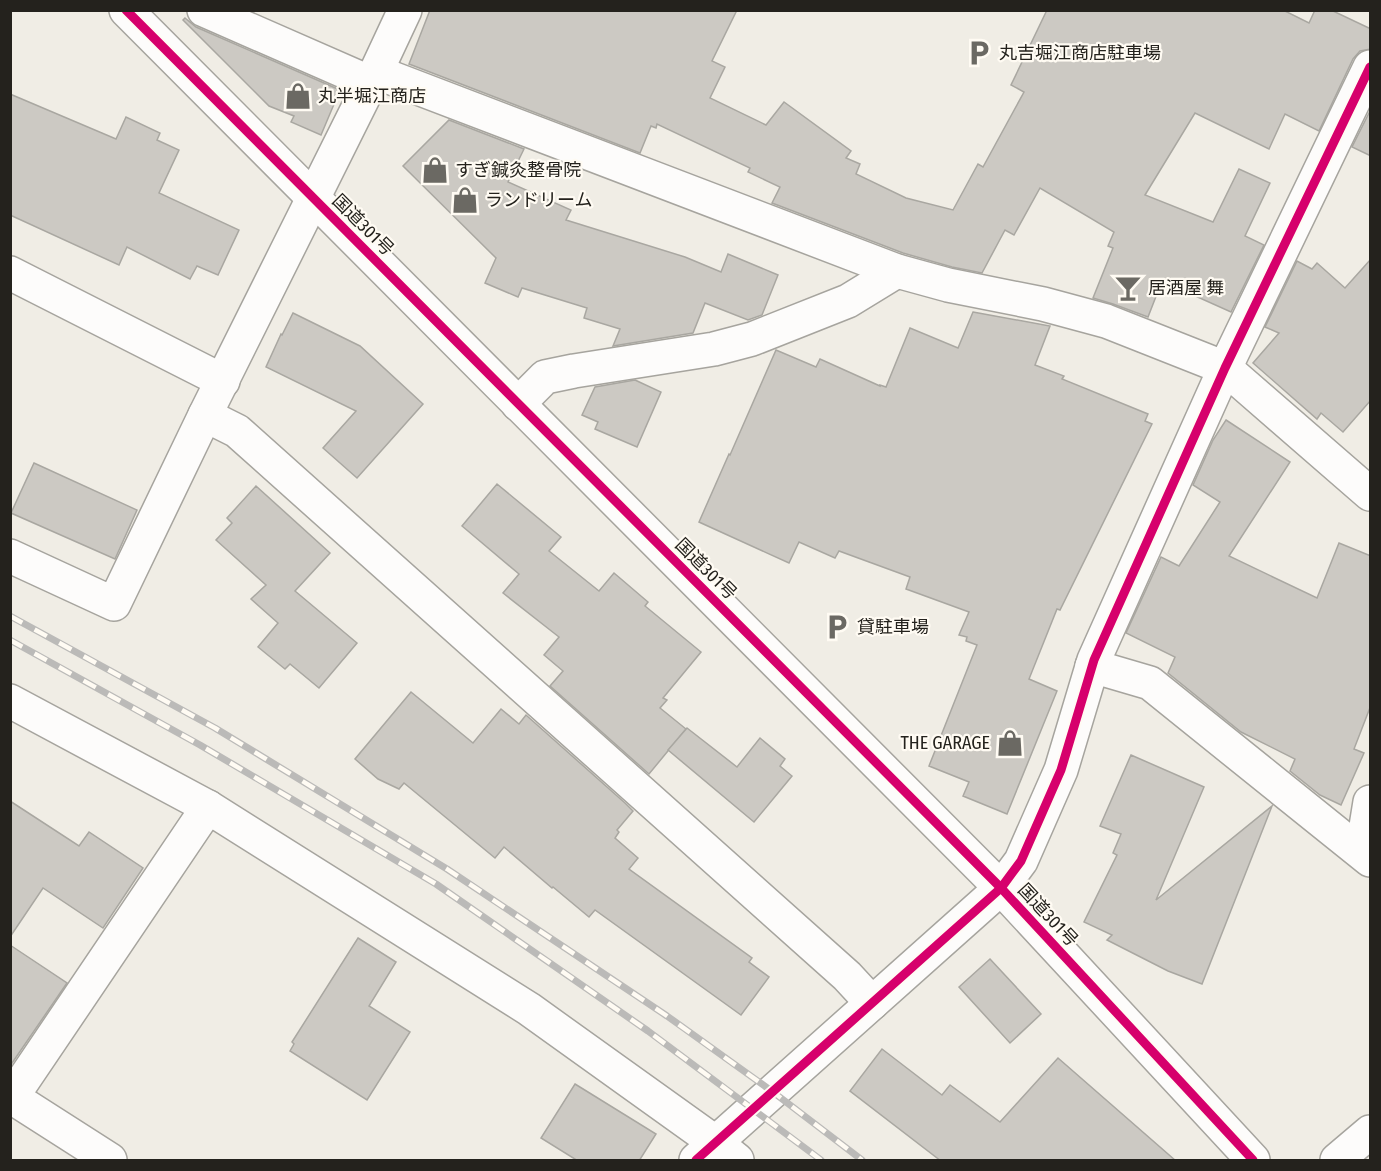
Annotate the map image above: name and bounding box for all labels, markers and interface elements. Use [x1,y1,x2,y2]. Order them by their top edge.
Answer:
parking icon: 丸吉堀江商店駐車場 [964,38,994,68]
place label: 丸吉堀江商店駐車場 [999,42,1161,64]
shop icon: 丸半堀江商店 [283,81,313,111]
place label: 丸半堀江商店 [318,85,426,107]
shop icon: すぎ鍼灸整骨院 [420,155,450,185]
place label: すぎ鍼灸整骨院 [455,159,581,181]
shop icon: ランドリーム [450,185,480,215]
place label: ランドリーム [485,189,592,211]
street label: 国道301号 [328,190,398,260]
bar icon: 居酒屋 舞 [1113,273,1143,303]
place label: 居酒屋 舞 [1148,277,1224,299]
street label: 国道301号 [671,534,741,604]
parking icon: 貸駐車場 [822,612,852,642]
place label: 貸駐車場 [857,616,929,638]
shop icon: THE GARAGE [995,728,1025,758]
place label: THE GARAGE [900,732,990,754]
street label: 国道301号 [1013,879,1083,951]

